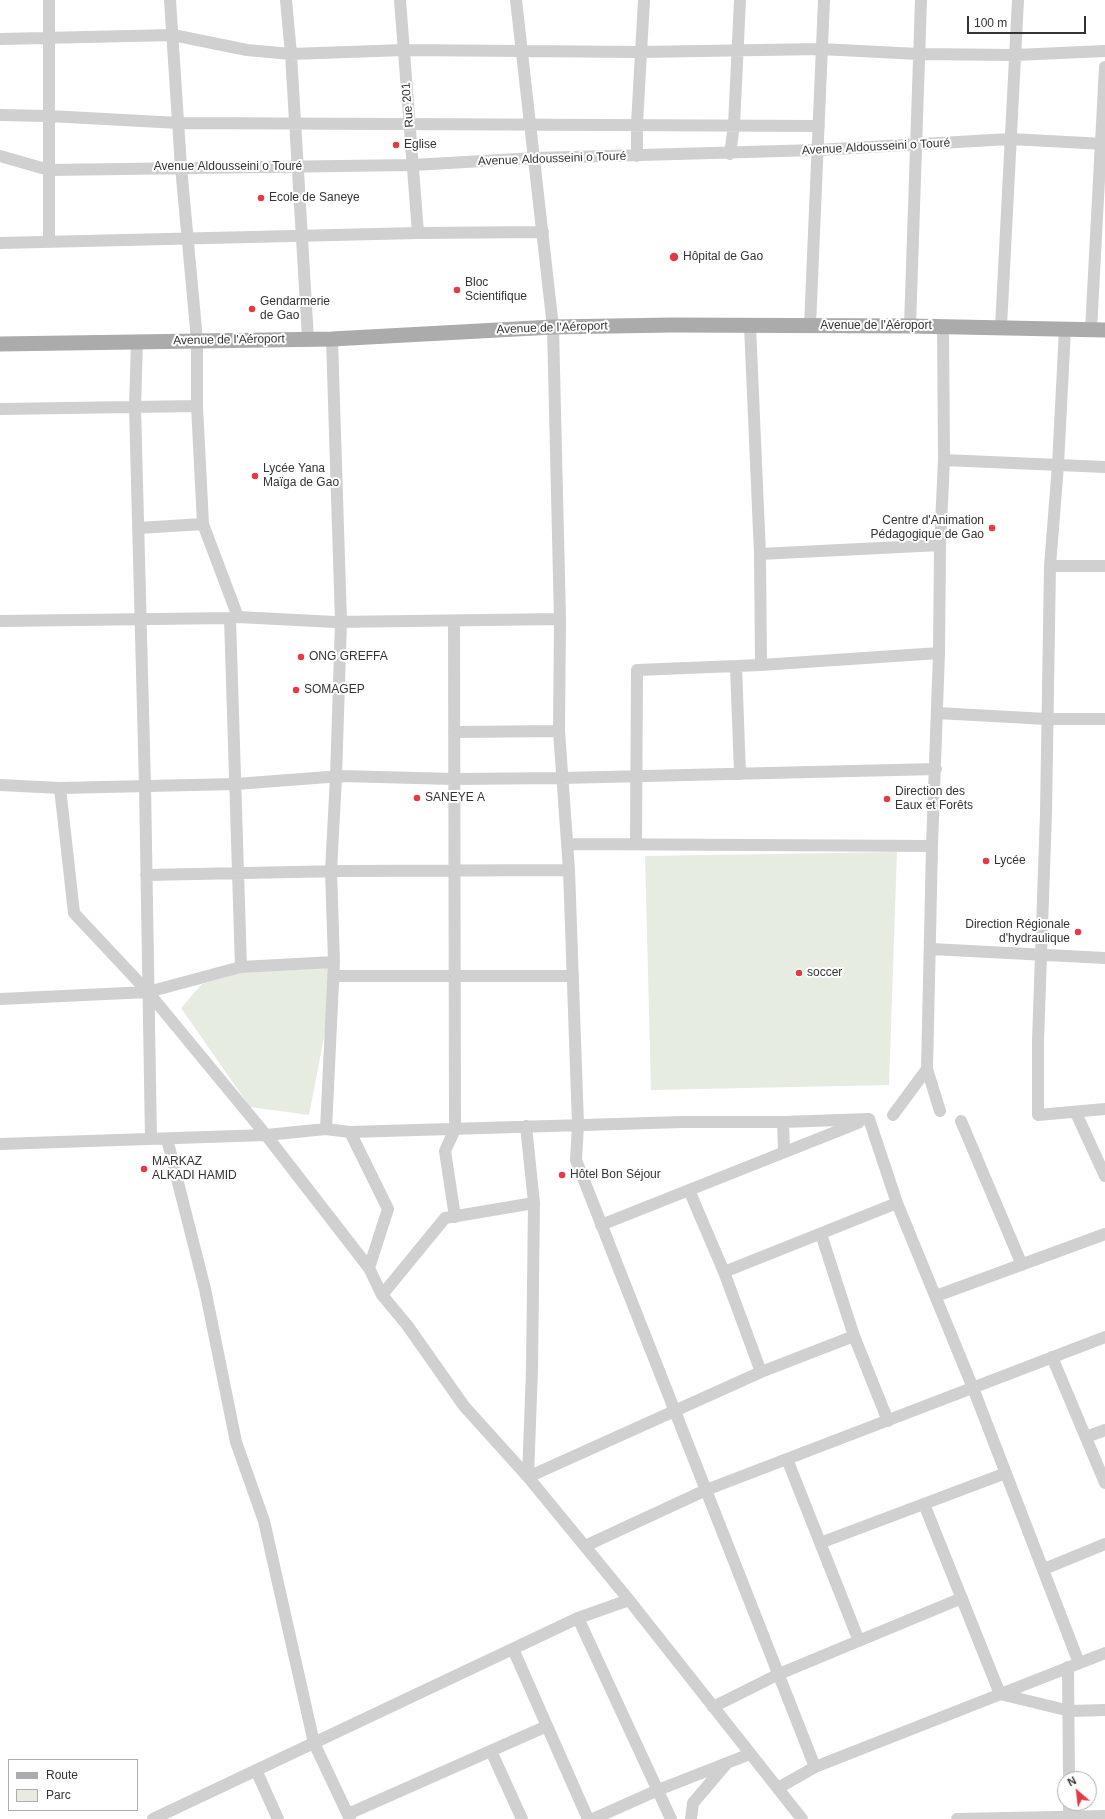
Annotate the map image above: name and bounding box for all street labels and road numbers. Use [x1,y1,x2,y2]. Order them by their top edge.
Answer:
street label: Rue 201 [399,82,417,128]
street label: Avenue Aldousseini o Touré [801,136,951,158]
street label: Avenue Aldousseini o Touré [478,149,626,169]
street label: Avenue Aldousseini o Touré [154,160,302,174]
street label: Avenue de l'Aéroport [496,319,608,337]
street label: Avenue de l'Aéroport [820,319,932,333]
street label: Avenue de l'Aéroport [173,332,285,348]

